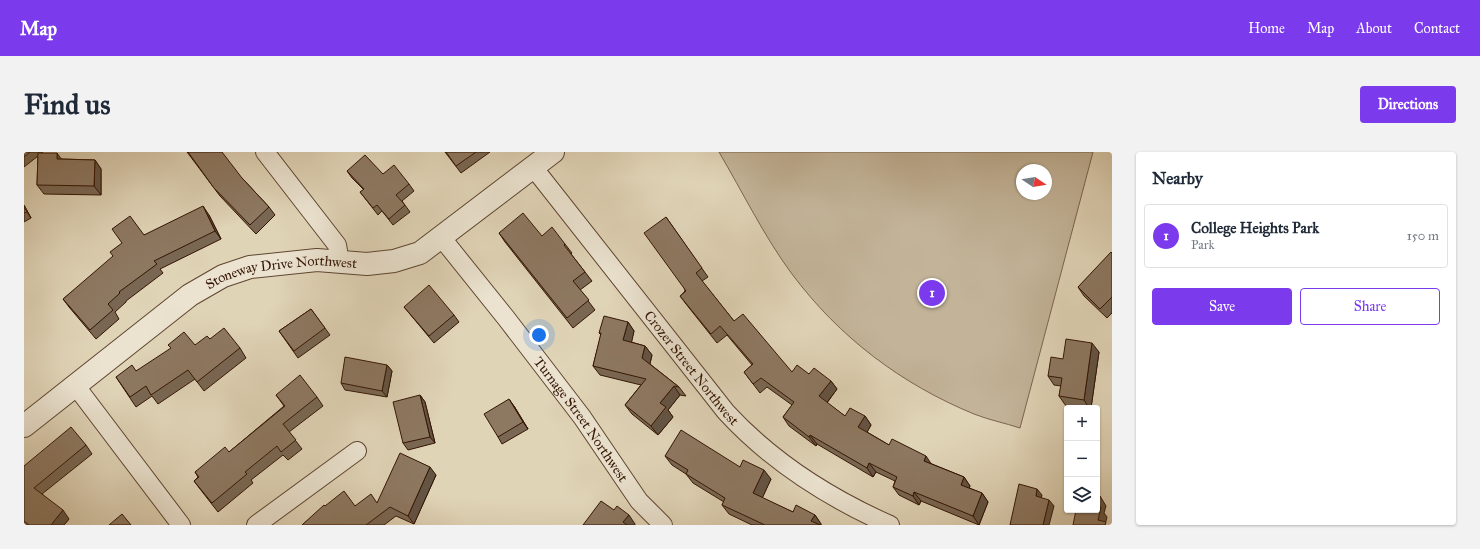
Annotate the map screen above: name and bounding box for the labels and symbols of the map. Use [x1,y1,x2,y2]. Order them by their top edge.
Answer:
north arrow [1016,164,1052,200]
street label: Stoneway Drive Northwest [202,252,358,293]
pin: 1 [919,278,945,308]
street label: Crozer Street Northwest [640,307,742,429]
your location [529,325,549,345]
street label: Turnage Street Northwest [530,354,632,485]

